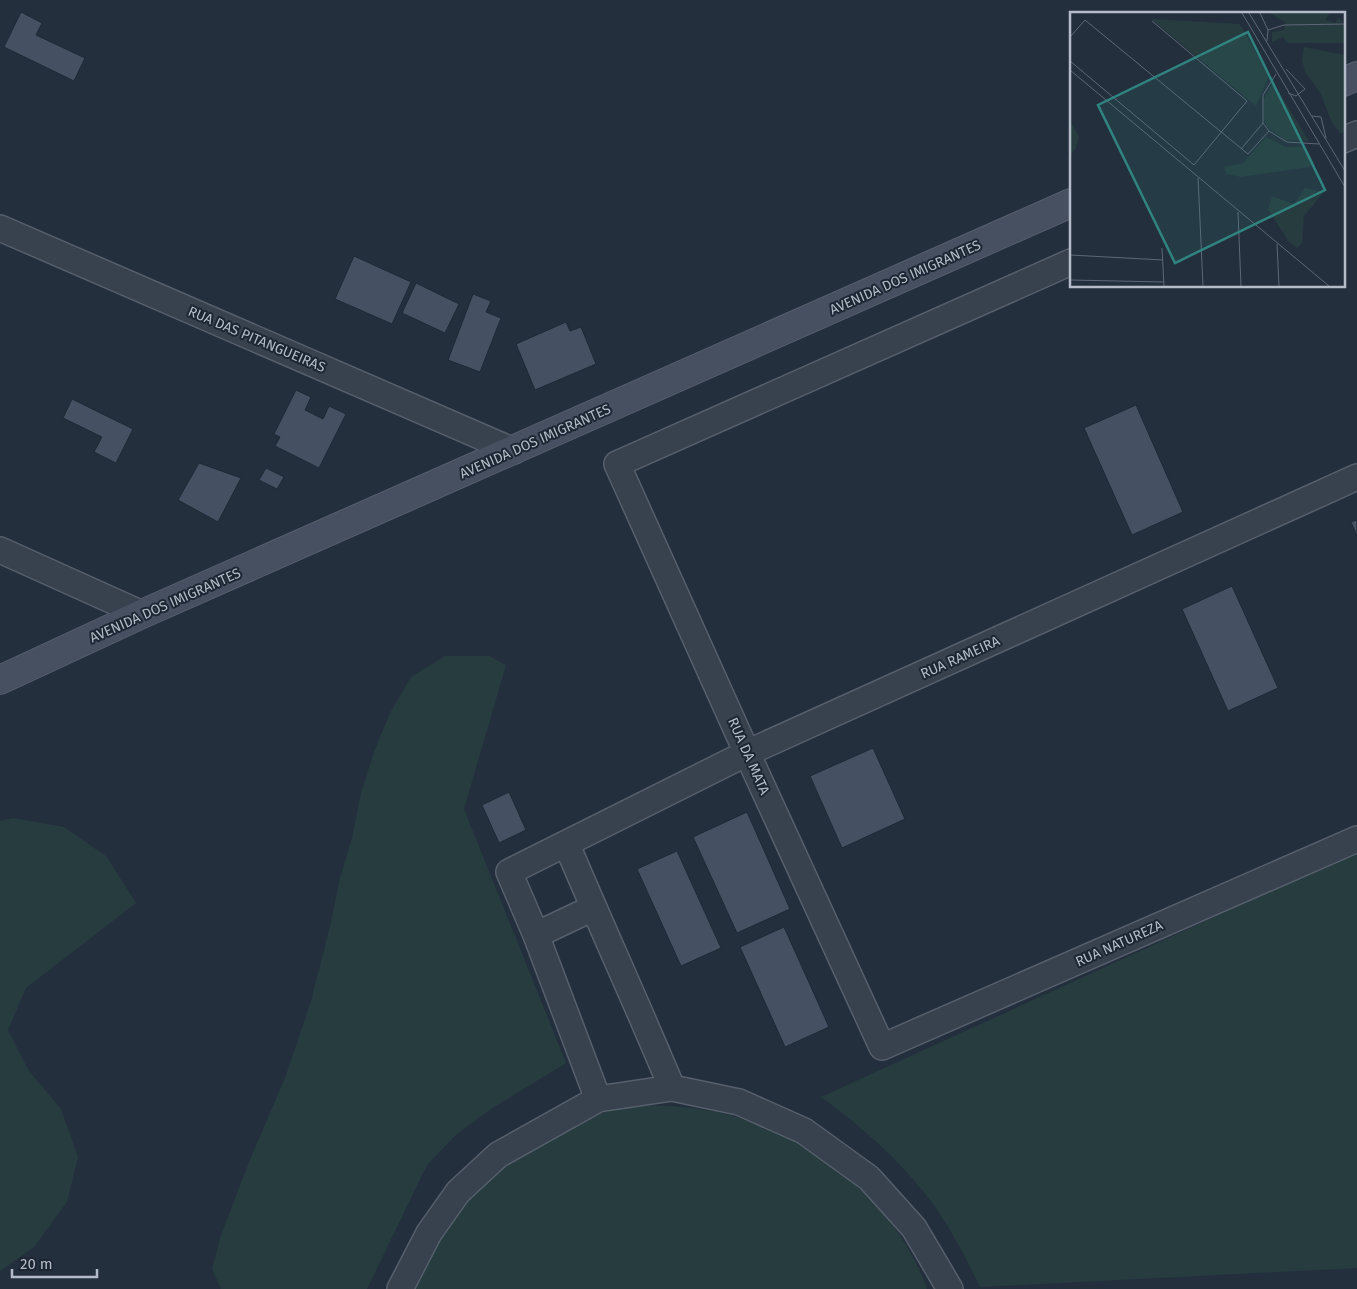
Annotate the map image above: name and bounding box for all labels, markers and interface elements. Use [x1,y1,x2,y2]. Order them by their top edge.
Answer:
inset map [1070,12,1344,288]
street label: AVENIDA DOS IMIGRANTES [827,236,984,319]
street label: RUA DAS PITANGUEIRAS [186,303,328,376]
street label: AVENIDA DOS IMIGRANTES [457,400,614,483]
street label: AVENIDA DOS IMIGRANTES [87,564,244,647]
street label: RUA RAMEIRA [918,632,1002,682]
street label: RUA DA MATA [724,715,773,797]
street label: RUA NATUREZA [1073,917,1165,970]
scale bar [12,1246,98,1278]
text: 20 m [20,1255,53,1273]

